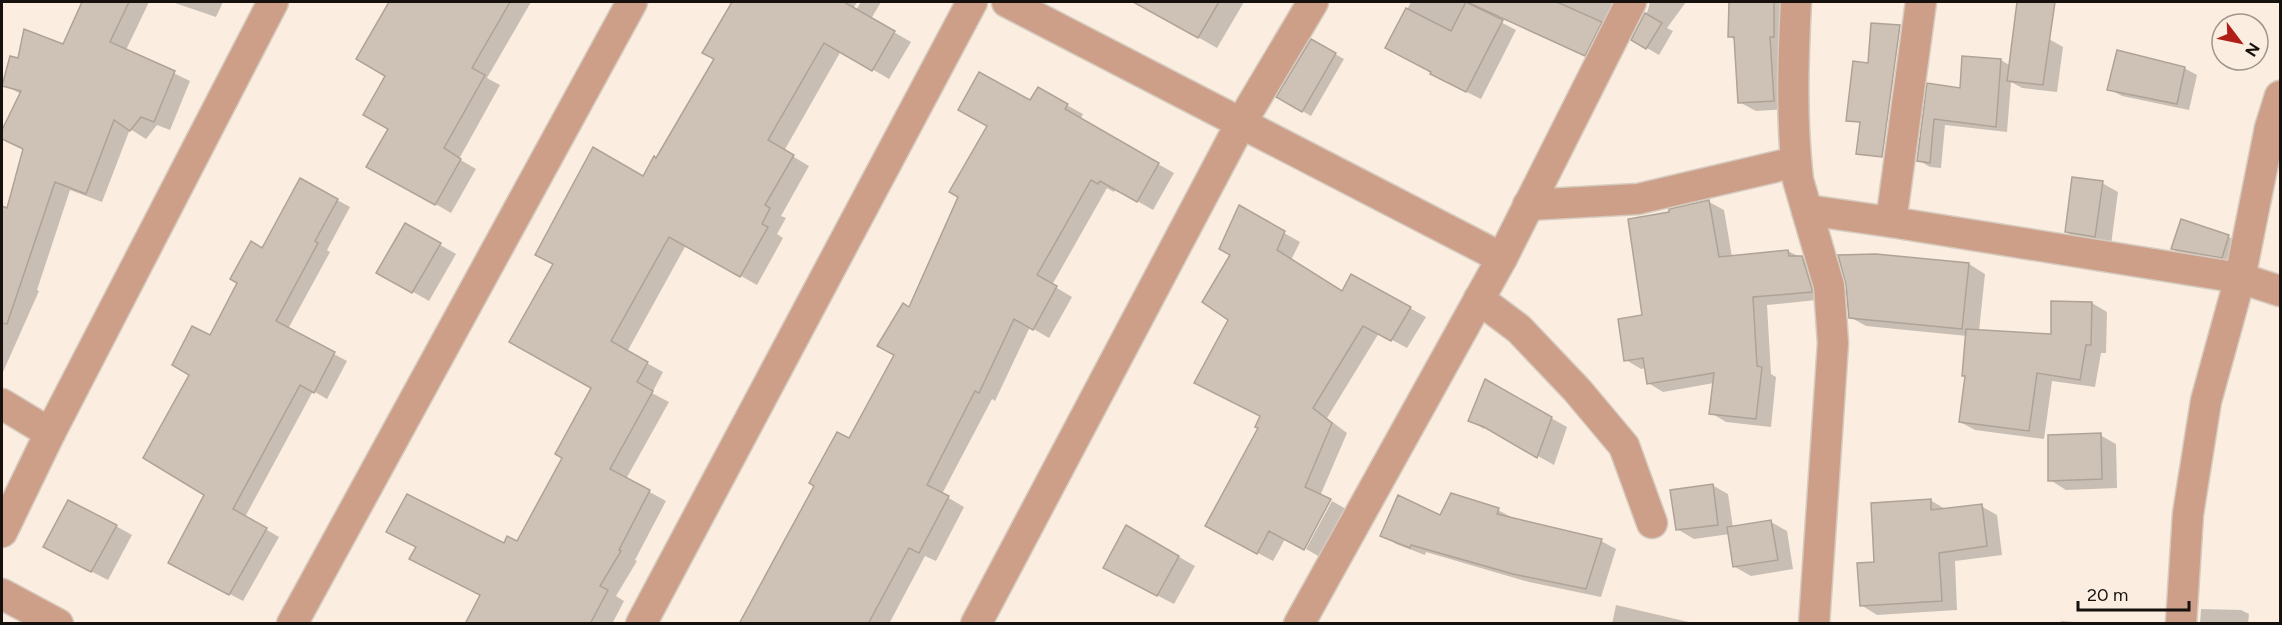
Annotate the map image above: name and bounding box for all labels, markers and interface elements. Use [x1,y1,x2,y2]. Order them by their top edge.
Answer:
north arrow [2210,12,2270,72]
text: N [2241,39,2264,60]
scale bar [2078,574,2189,612]
text: 20 m [2087,584,2128,606]

